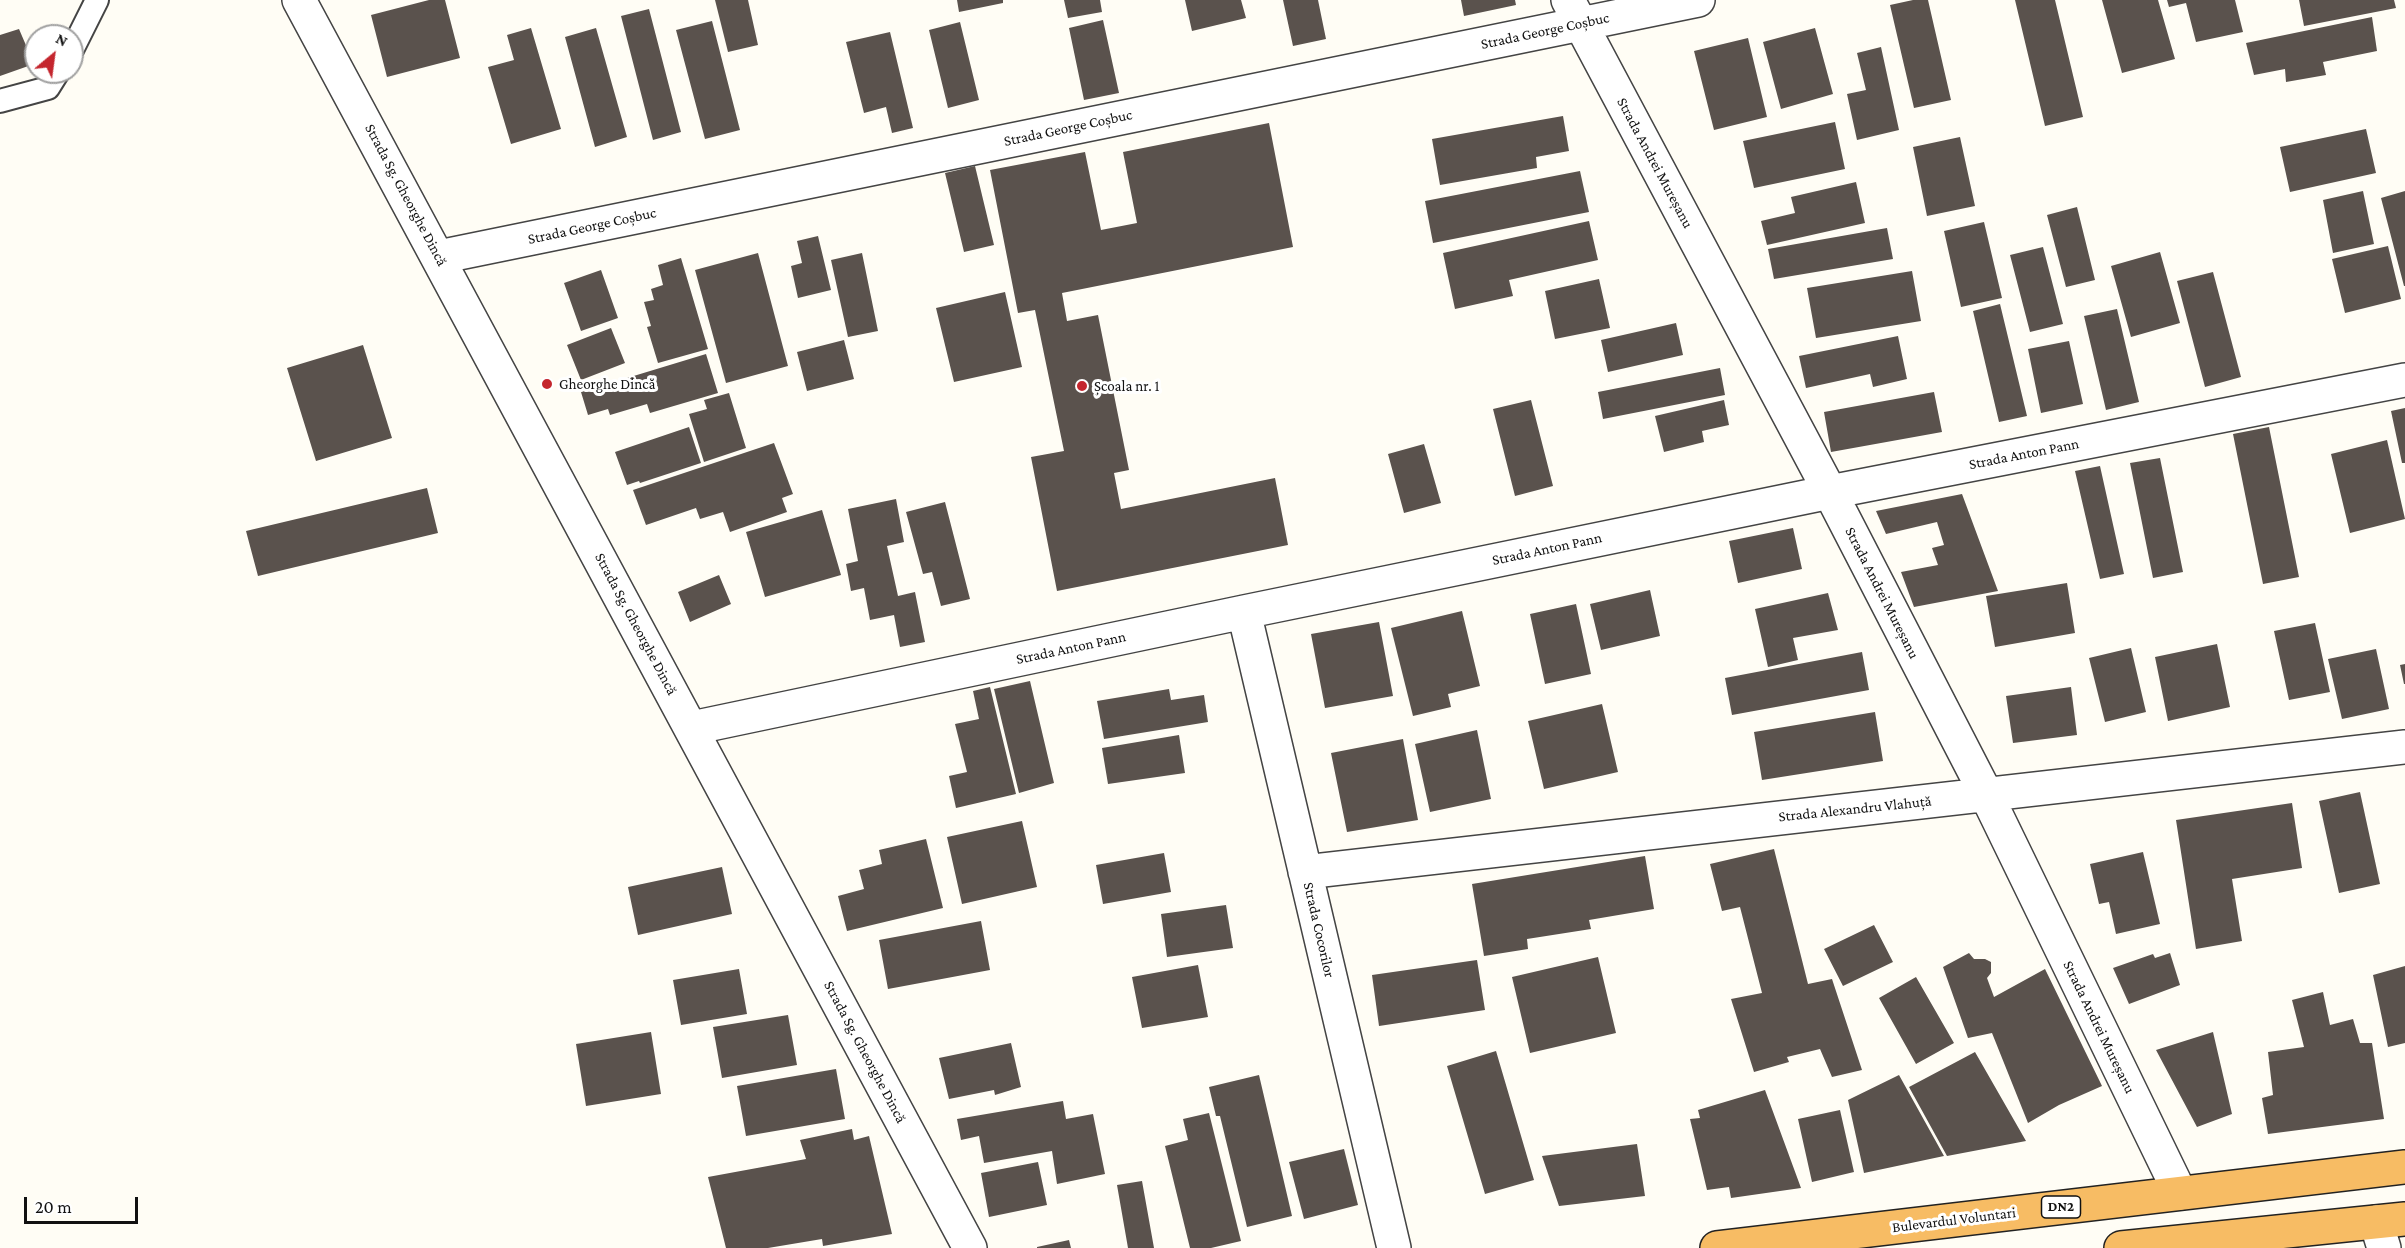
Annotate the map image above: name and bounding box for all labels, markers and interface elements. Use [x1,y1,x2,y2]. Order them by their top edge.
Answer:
street label: Strada George Coșbuc [1479,9,1611,53]
north arrow [24,24,84,84]
text: N [53,29,71,50]
street label: Strada Andrei Mureșanu [1613,95,1697,231]
street label: Strada George Coșbuc [1002,106,1134,150]
street label: Strada Sg. Gheorghe Dincă [361,121,451,269]
street label: Strada George Coșbuc [526,204,658,248]
place label: Gheorghe Dincă [559,375,656,393]
marker: Gheorghe Dincă [540,377,554,391]
place label: Școala nr. 1 [1094,377,1160,395]
marker: Școala nr. 1 [1075,379,1089,393]
street label: Strada Anton Pann [1967,435,2081,473]
street label: Strada Andrei Mureșanu [1841,524,1923,662]
street label: Strada Anton Pann [1490,529,1604,569]
street label: Strada Sg. Gheorghe Dincă [591,550,681,698]
street label: Strada Anton Pann [1014,628,1128,668]
street label: Strada Alexandru Vlahuță [1778,792,1932,826]
street label: Strada Cocorilor [1299,881,1339,979]
street label: Strada Andrei Mureșanu [2059,958,2139,1096]
street label: Strada Sg. Gheorghe Dincă [820,978,910,1126]
scale bar [27,1185,141,1223]
road number: DN2 [2042,1196,2080,1218]
text: 20 m [35,1197,72,1217]
street label: Bulevardul Voluntari [1891,1203,2017,1237]

